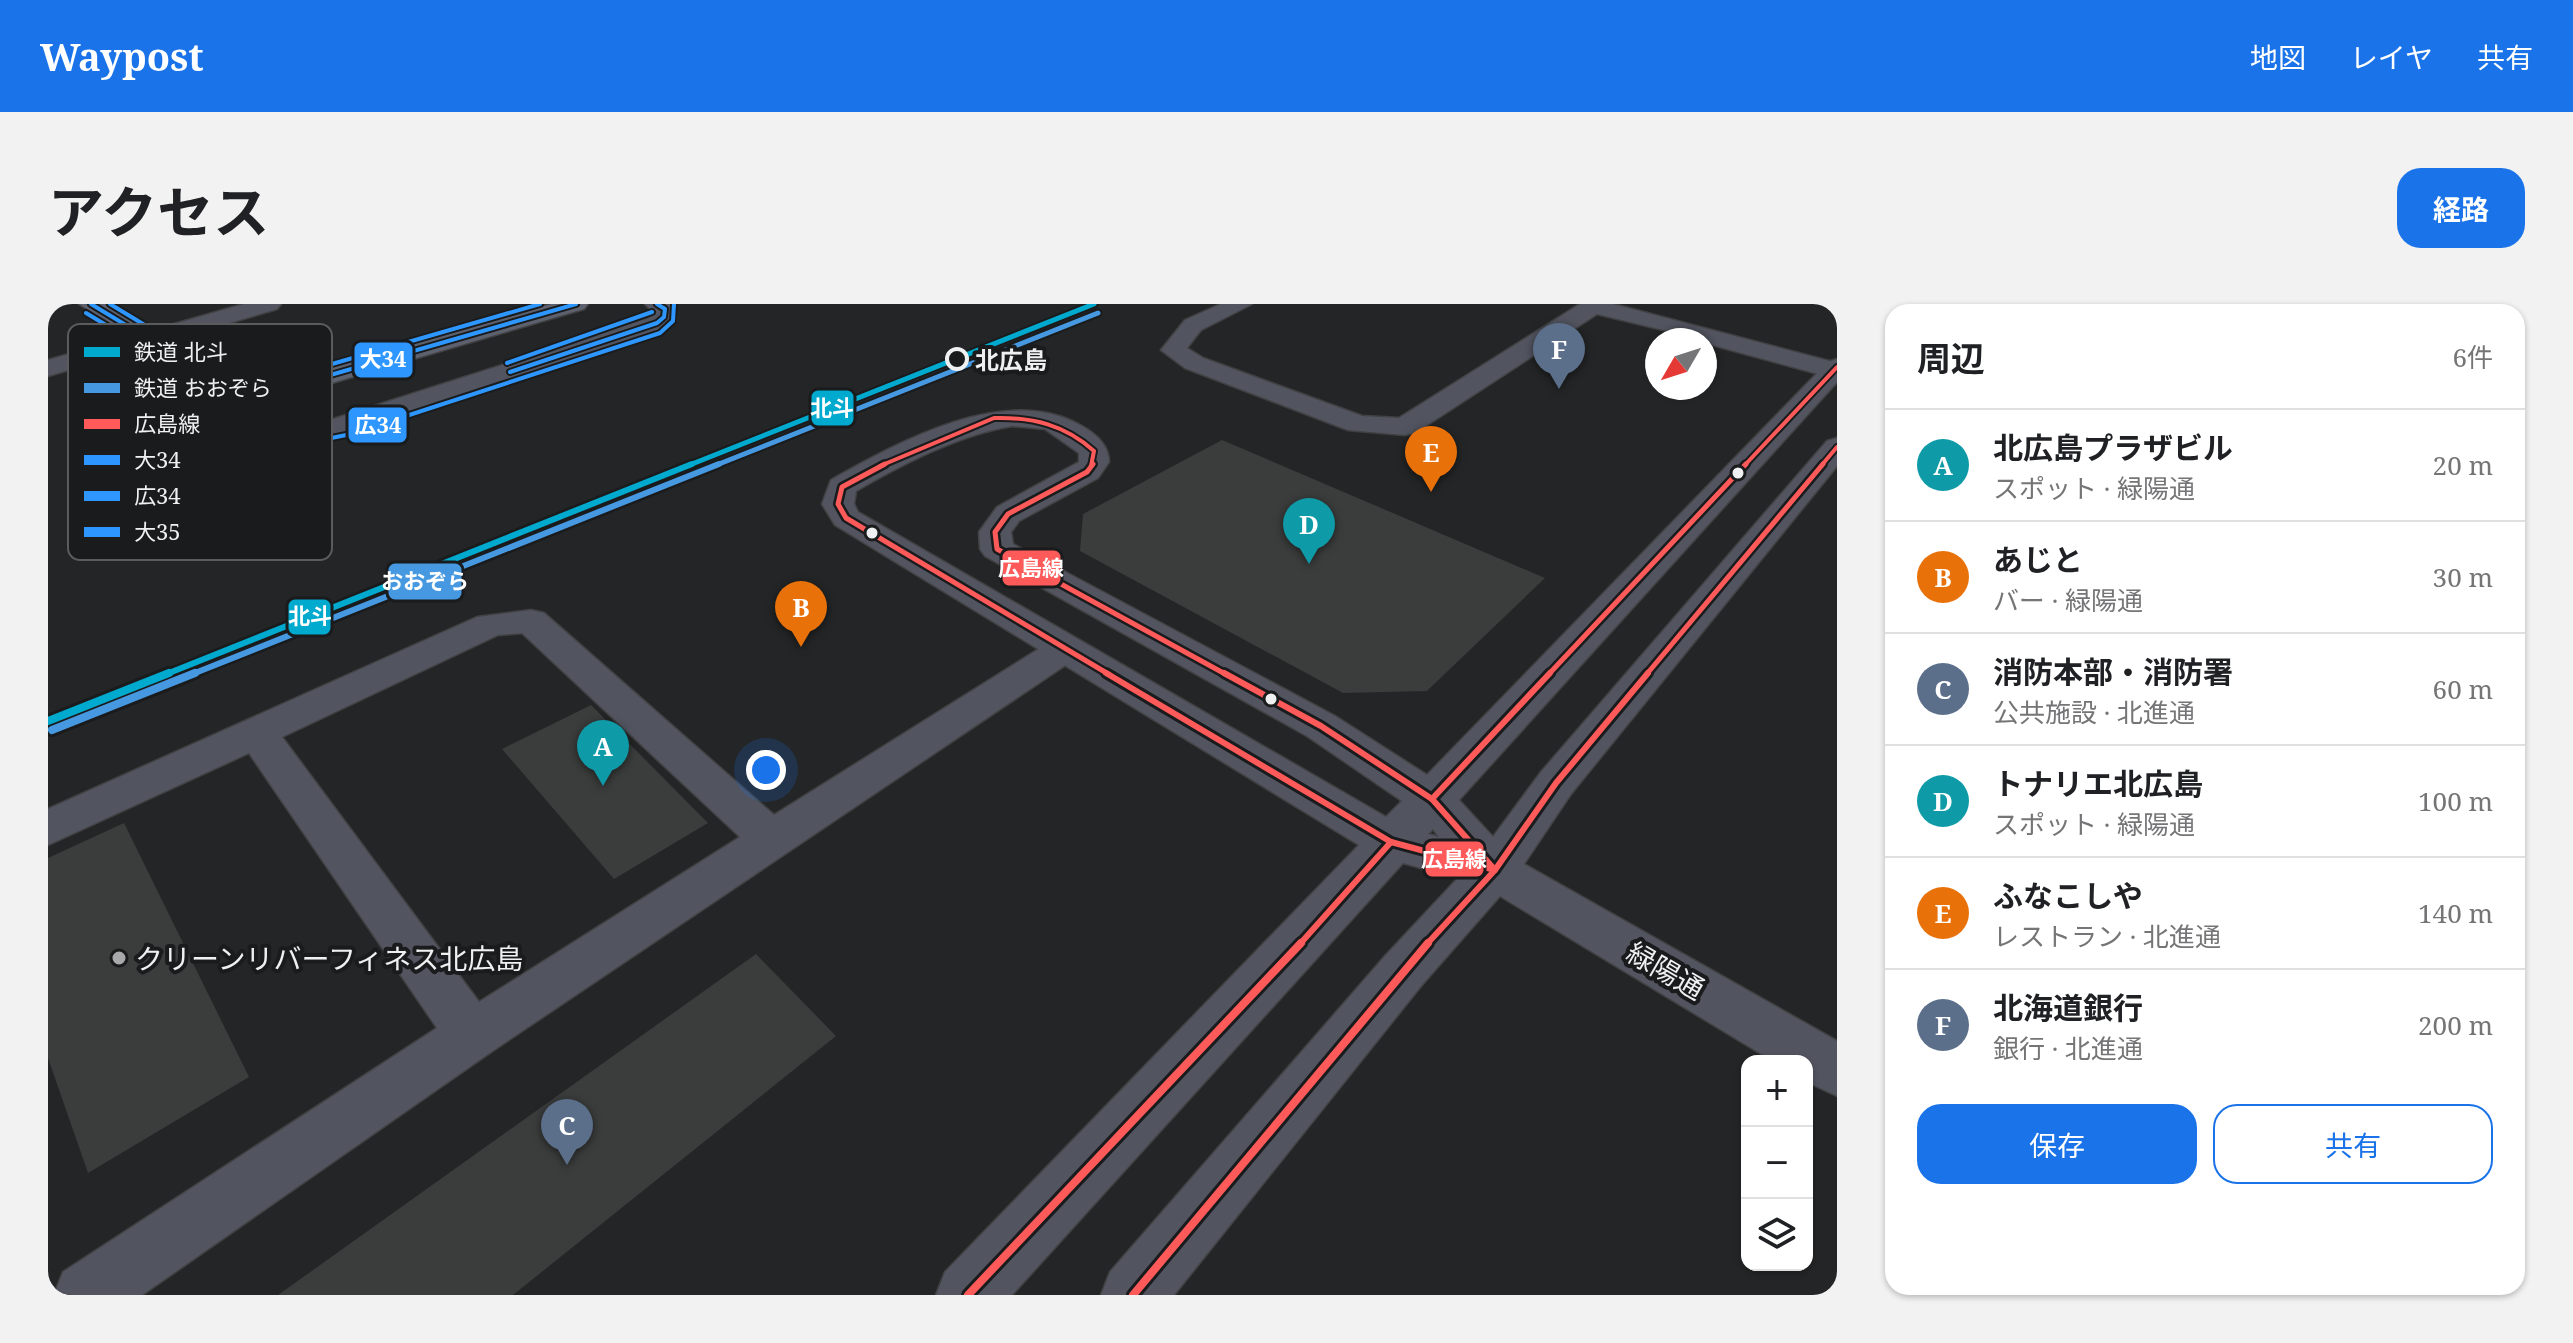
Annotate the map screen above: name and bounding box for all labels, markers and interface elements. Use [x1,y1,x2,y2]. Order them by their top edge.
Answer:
text: Waypost [40,30,204,82]
text: 地図 [2250,38,2306,76]
text: レイヤ [2350,38,2433,76]
text: 共有 [2477,38,2533,76]
button: 経路 [2397,168,2525,248]
text: アクセス [48,173,269,249]
pin: F [1533,323,1585,389]
legend [68,324,332,560]
north arrow [1645,328,1717,400]
text: 周辺 [1917,335,1985,381]
text: 鉄道 北斗 [134,336,228,366]
text: 6件 [2452,339,2493,375]
line badge: 大34 [353,341,414,379]
text: 大34 [360,343,406,373]
place label: 北広島 [975,343,1047,376]
marker: 北広島 [946,348,968,370]
text: 鉄道 おおぞら [134,372,272,402]
line badge: 北斗 [810,389,855,427]
text: 北斗 [810,392,854,422]
line badge: 広34 [347,406,408,444]
text: 広島線 [134,408,200,438]
text: 広34 [355,409,401,439]
pin: E [1405,426,1457,492]
text: 北広島プラザビル [1993,427,2233,468]
text: 大34 [134,444,181,474]
text: A [1933,447,1953,483]
text: 20 m [2433,447,2493,483]
unlabelled marker [1730,465,1746,481]
text: スポット · 緑陽通 [1993,470,2195,506]
text: 広34 [134,480,181,510]
pin: D [1283,498,1335,564]
text: 大35 [134,516,181,546]
unlabelled marker [864,525,880,541]
text: あじと [1993,539,2083,580]
line badge: 広島線 [1001,549,1062,587]
text: 広島線 [998,552,1064,582]
text: B [1934,559,1952,595]
text: 30 m [2433,559,2493,595]
line badge: おおぞら [387,562,463,601]
text: おおぞら [381,565,469,595]
pin: B [775,581,827,647]
text: バー · 緑陽通 [1993,582,2143,618]
line badge: 北斗 [287,598,332,636]
text: 北斗 [288,600,332,630]
text: 消防本部・消防署 [1993,651,2233,692]
text: C [1934,671,1952,707]
text: 60 m [2433,671,2493,707]
unlabelled marker [1263,691,1279,707]
text: 公共施設 · 北進通 [1993,694,2195,730]
pin: A [577,720,629,786]
your location [746,750,786,790]
text: トナリエ北広島 [1993,763,2203,804]
text: D [1933,783,1953,819]
text: 100 m [2418,783,2493,819]
text: スポット · 緑陽通 [1993,806,2195,842]
line badge: 広島線 [1424,840,1485,878]
text: 広島線 [1421,843,1487,873]
text: ふなこしや [1993,875,2143,916]
text: E [1935,895,1951,931]
text: 140 m [2418,895,2493,931]
text: レストラン · 北進通 [1993,918,2221,954]
street label: 緑陽通 [1620,933,1712,1007]
place label: クリーンリバーフィネス北広島 [135,939,523,977]
marker: クリーンリバーフィネス北広島 [110,949,128,967]
text: 北海道銀行 [1993,987,2143,1028]
text: F [1935,1007,1951,1043]
text: 200 m [2418,1007,2493,1043]
text: 銀行 · 北進通 [1993,1030,2143,1066]
map controls [1741,1055,1813,1271]
button: + [1741,1055,1813,1127]
pin: C [541,1099,593,1165]
button: 保存 [1917,1104,2197,1184]
button: 共有 [2213,1104,2493,1184]
button: − [1741,1127,1813,1199]
button: layers [1741,1199,1813,1271]

